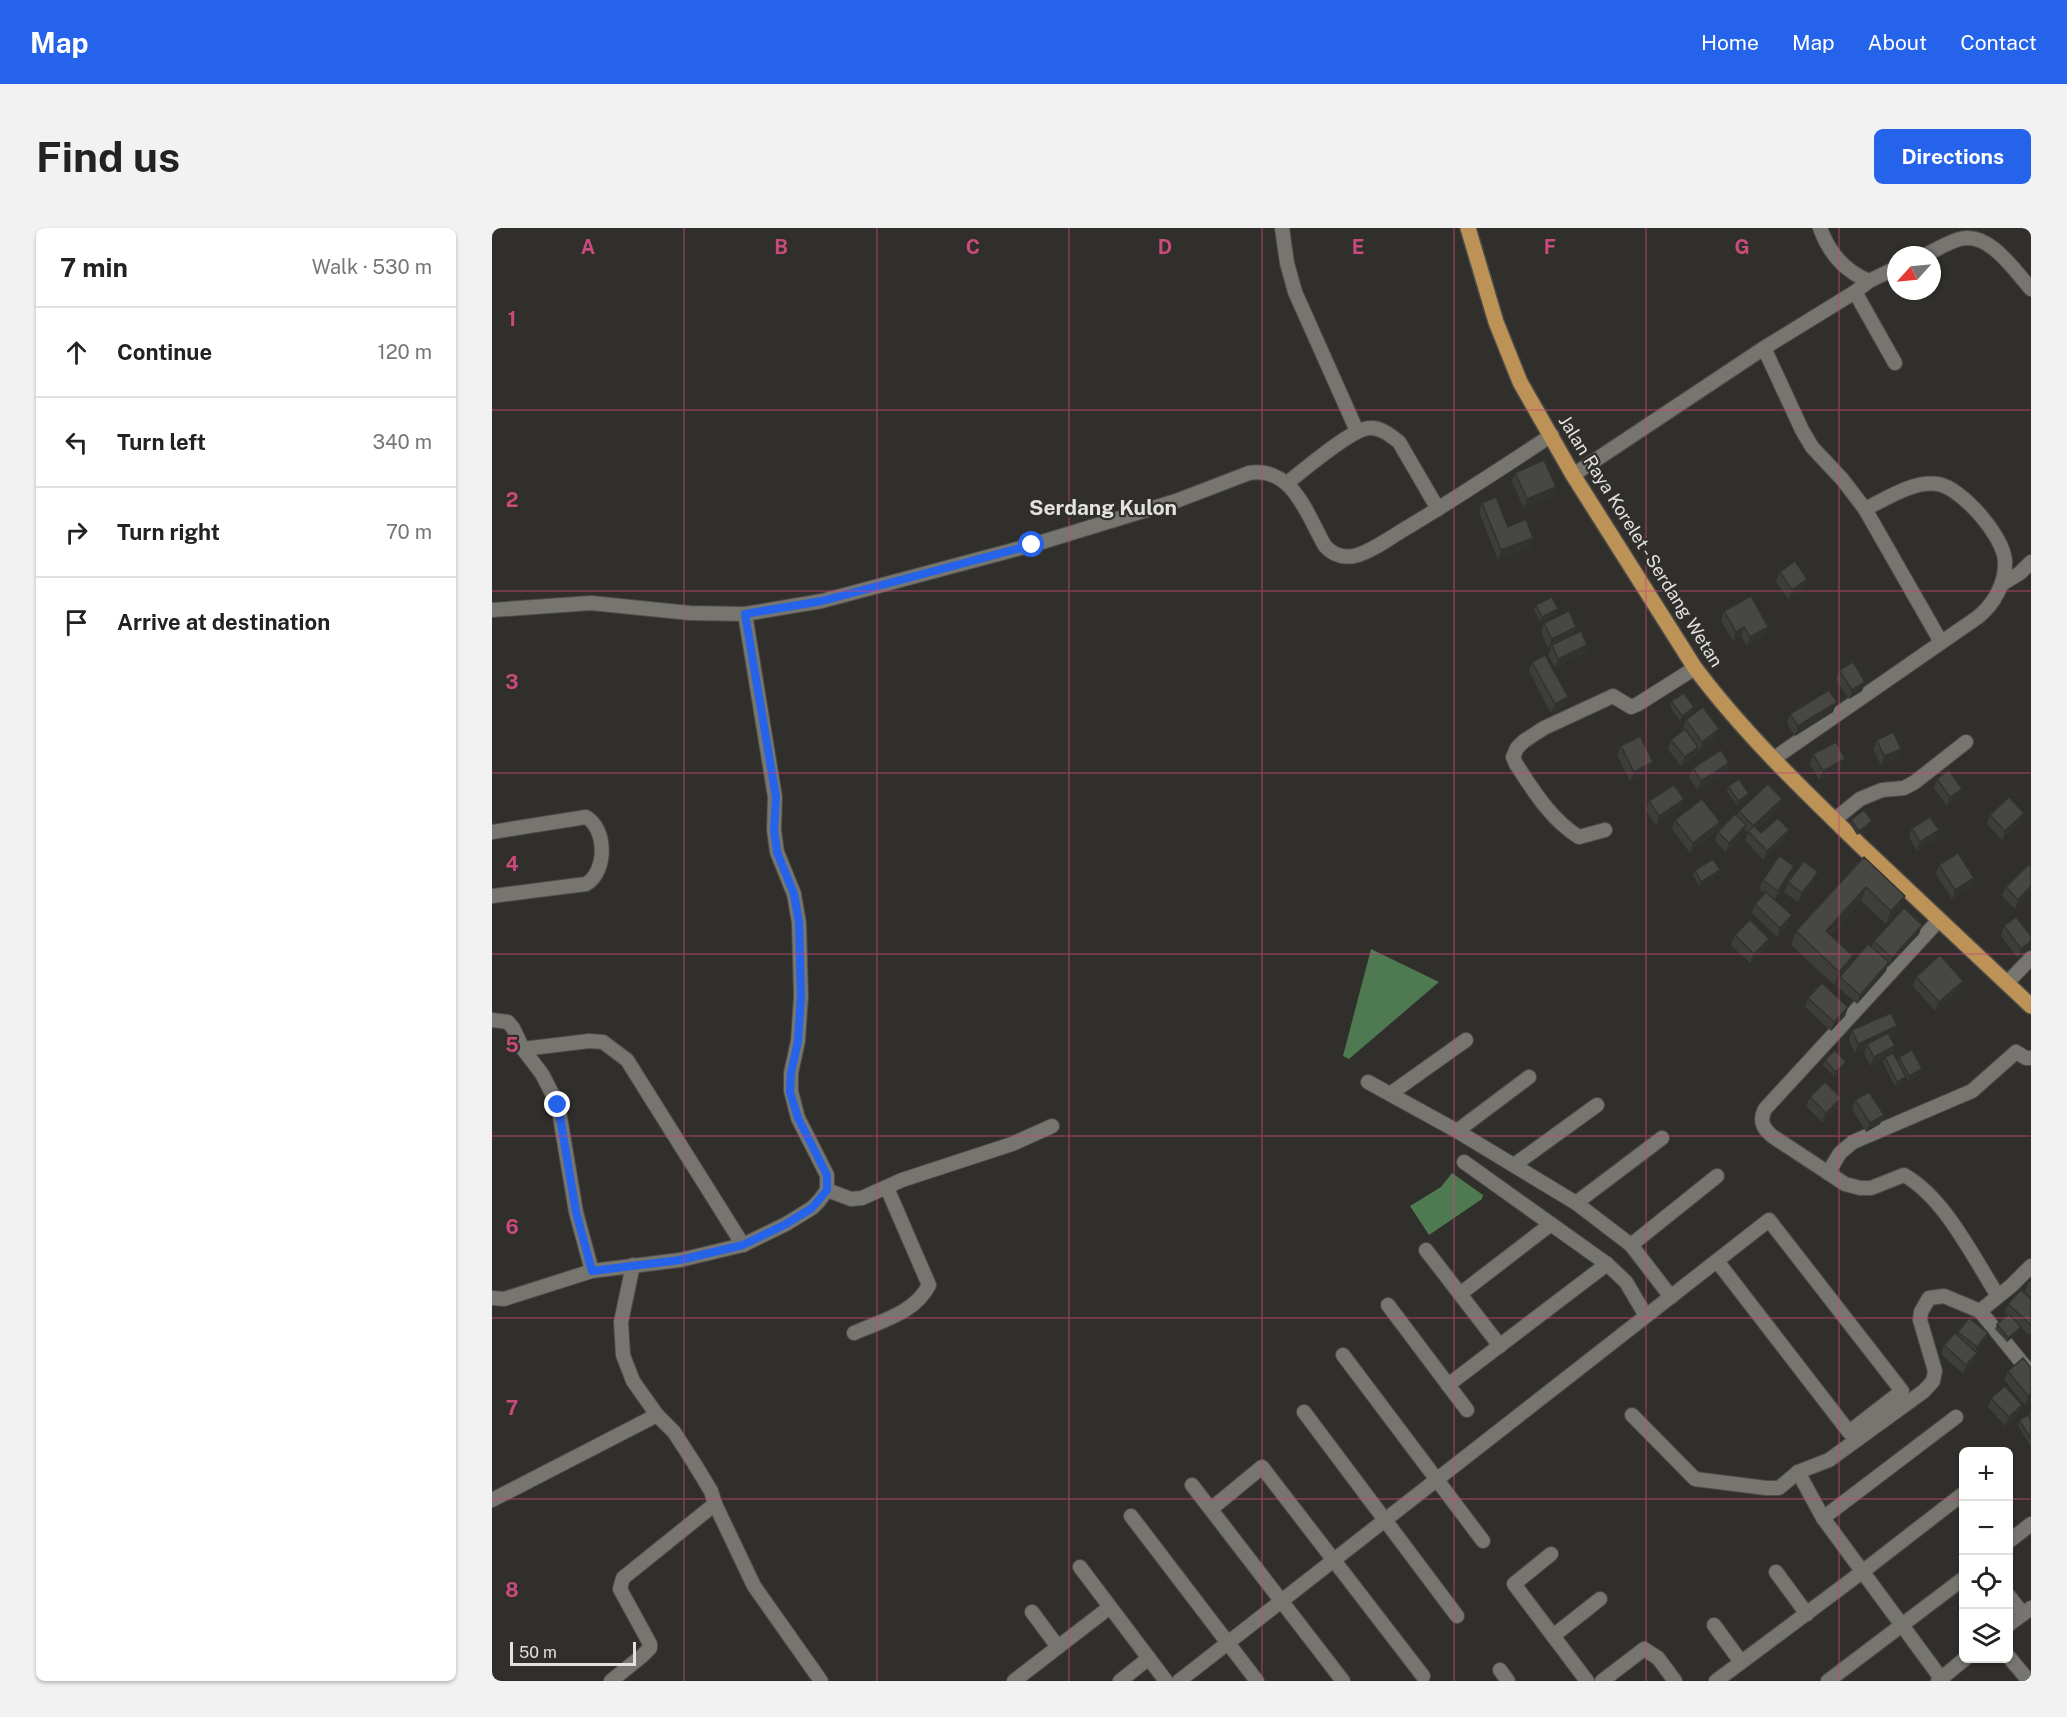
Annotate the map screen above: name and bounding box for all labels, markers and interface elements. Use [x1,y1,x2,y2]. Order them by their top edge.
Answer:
text: Map [30,26,89,59]
text: Home [1701,30,1759,55]
text: Map [1792,30,1835,55]
text: About [1868,30,1927,55]
text: Contact [1960,30,2037,55]
button: Directions [1874,129,2031,184]
text: Find us [36,132,180,181]
text: A [581,235,595,259]
text: B [774,235,788,259]
text: C [966,235,980,259]
text: D [1158,235,1172,259]
text: E [1352,235,1364,259]
text: F [1544,235,1556,259]
text: G [1734,235,1750,259]
north arrow [1887,246,1941,300]
text: 7 min [60,252,128,283]
text: Walk · 530 m [312,255,432,279]
text: 1 [508,307,516,331]
icon: ahead [60,336,93,369]
text: Continue [117,339,212,365]
text: 120 m [378,340,432,364]
street label: Jalan Raya Korelet - Serdang Wetan [1555,411,1727,671]
icon: left [60,426,93,459]
text: Turn left [117,429,206,455]
text: 340 m [372,430,432,454]
text: 2 [506,488,518,512]
district label: Serdang Kulon [1029,495,1177,520]
icon: right [60,516,93,549]
text: Turn right [117,519,220,545]
text: 70 m [386,520,432,544]
route start [1018,531,1044,557]
icon: arrive [60,606,93,639]
text: Arrive at destination [117,609,330,635]
text: 3 [505,670,519,694]
text: 4 [505,852,519,876]
text: 5 [505,1033,519,1057]
route end [544,1091,570,1117]
text: 6 [505,1215,519,1239]
text: 7 [506,1396,518,1420]
map controls [1959,1447,2013,1663]
button: + [1959,1447,2013,1501]
button: − [1959,1501,2013,1555]
button: locate [1959,1555,2013,1609]
text: 8 [505,1578,519,1602]
button: layers [1959,1609,2013,1663]
scale bar [510,1639,636,1666]
text: 50 m [519,1643,557,1662]

